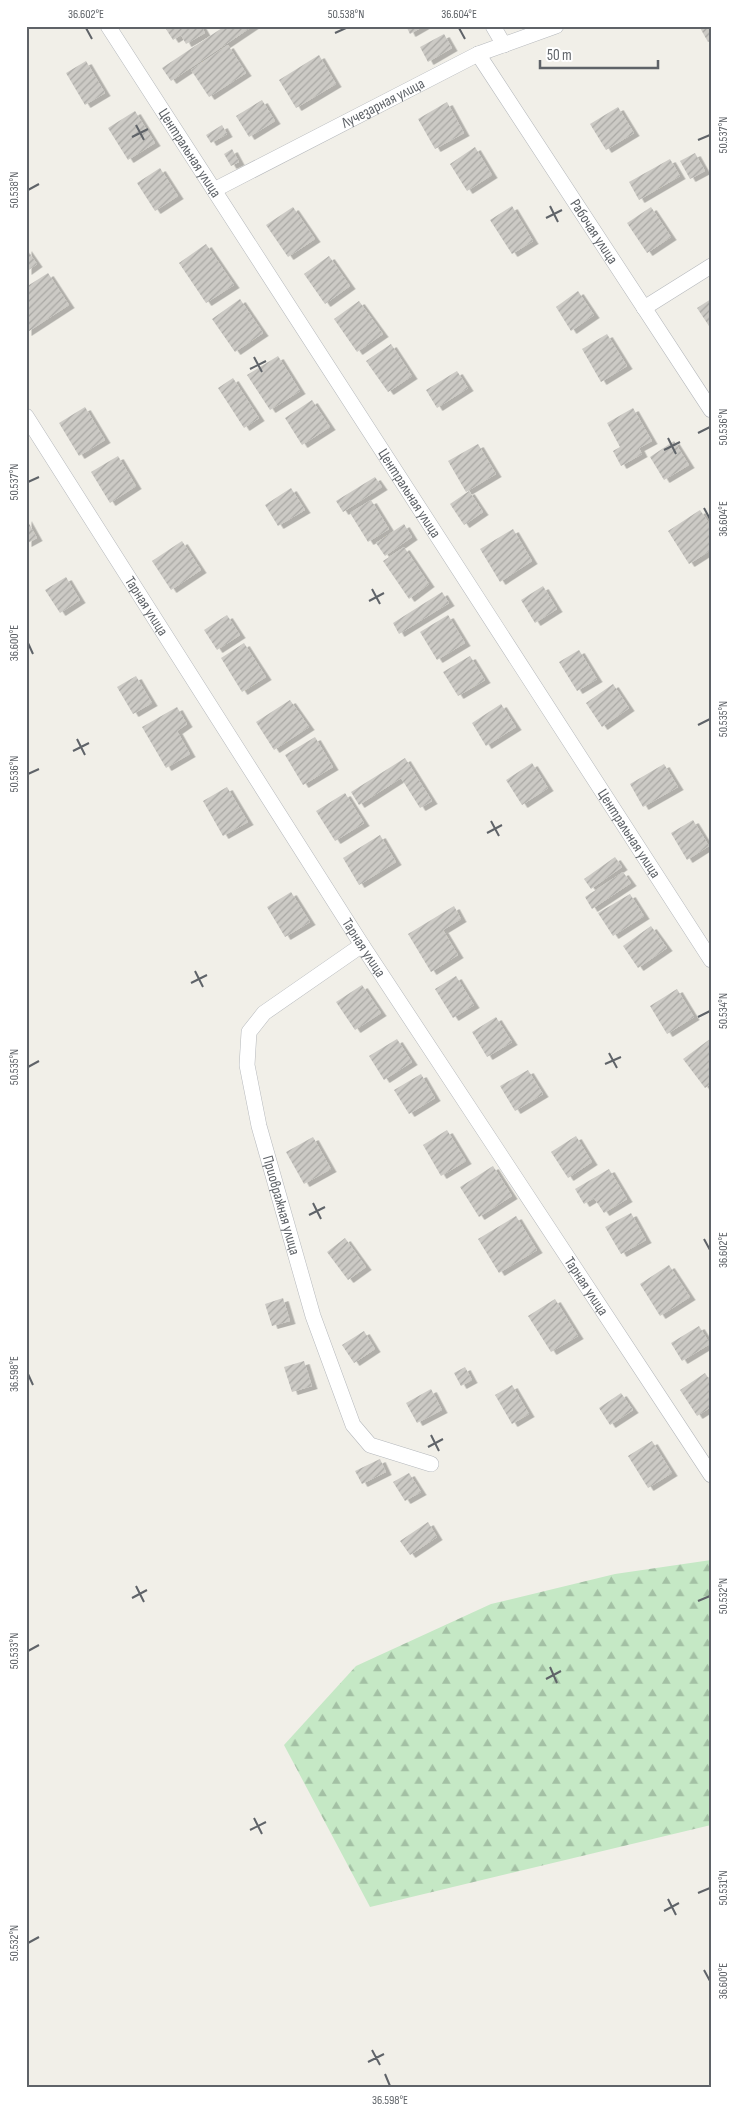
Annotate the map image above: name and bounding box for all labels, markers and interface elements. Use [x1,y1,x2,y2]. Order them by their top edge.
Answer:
text: 36.602°E [68,7,104,22]
text: 50.538°N [328,7,364,22]
text: 36.604°E [441,7,477,22]
scale bar [540,38,657,70]
text: 50 m [547,46,572,65]
street label: Лучезарная улица [337,74,428,133]
street label: Центральная улица [154,105,225,201]
text: 50.537°N [716,117,731,153]
text: 50.538°N [7,172,22,208]
street label: Рабочая улица [566,196,622,268]
text: 50.536°N [716,409,731,445]
street label: Центральная улица [373,445,445,542]
text: 50.537°N [7,464,22,500]
text: 36.604°E [716,501,731,537]
street label: Тарная улица [120,573,172,640]
text: 36.600°E [7,625,22,661]
text: 50.535°N [716,701,731,737]
text: 50.536°N [7,756,22,792]
street label: Центральная улица [593,786,665,882]
street label: Тарная улица [337,915,390,981]
text: 50.534°N [716,993,731,1029]
text: 50.535°N [7,1049,22,1085]
street label: Приовражная улица [258,1153,304,1257]
text: 36.602°E [716,1232,731,1268]
street label: Тарная улица [560,1253,613,1320]
text: 36.598°E [7,1356,22,1392]
text: 50.532°N [716,1578,731,1614]
text: 50.533°N [7,1633,22,1669]
text: 50.531°N [716,1870,731,1906]
text: 50.532°N [7,1925,22,1961]
text: 36.600°E [716,1963,731,1999]
text: 36.598°E [372,2093,408,2108]

